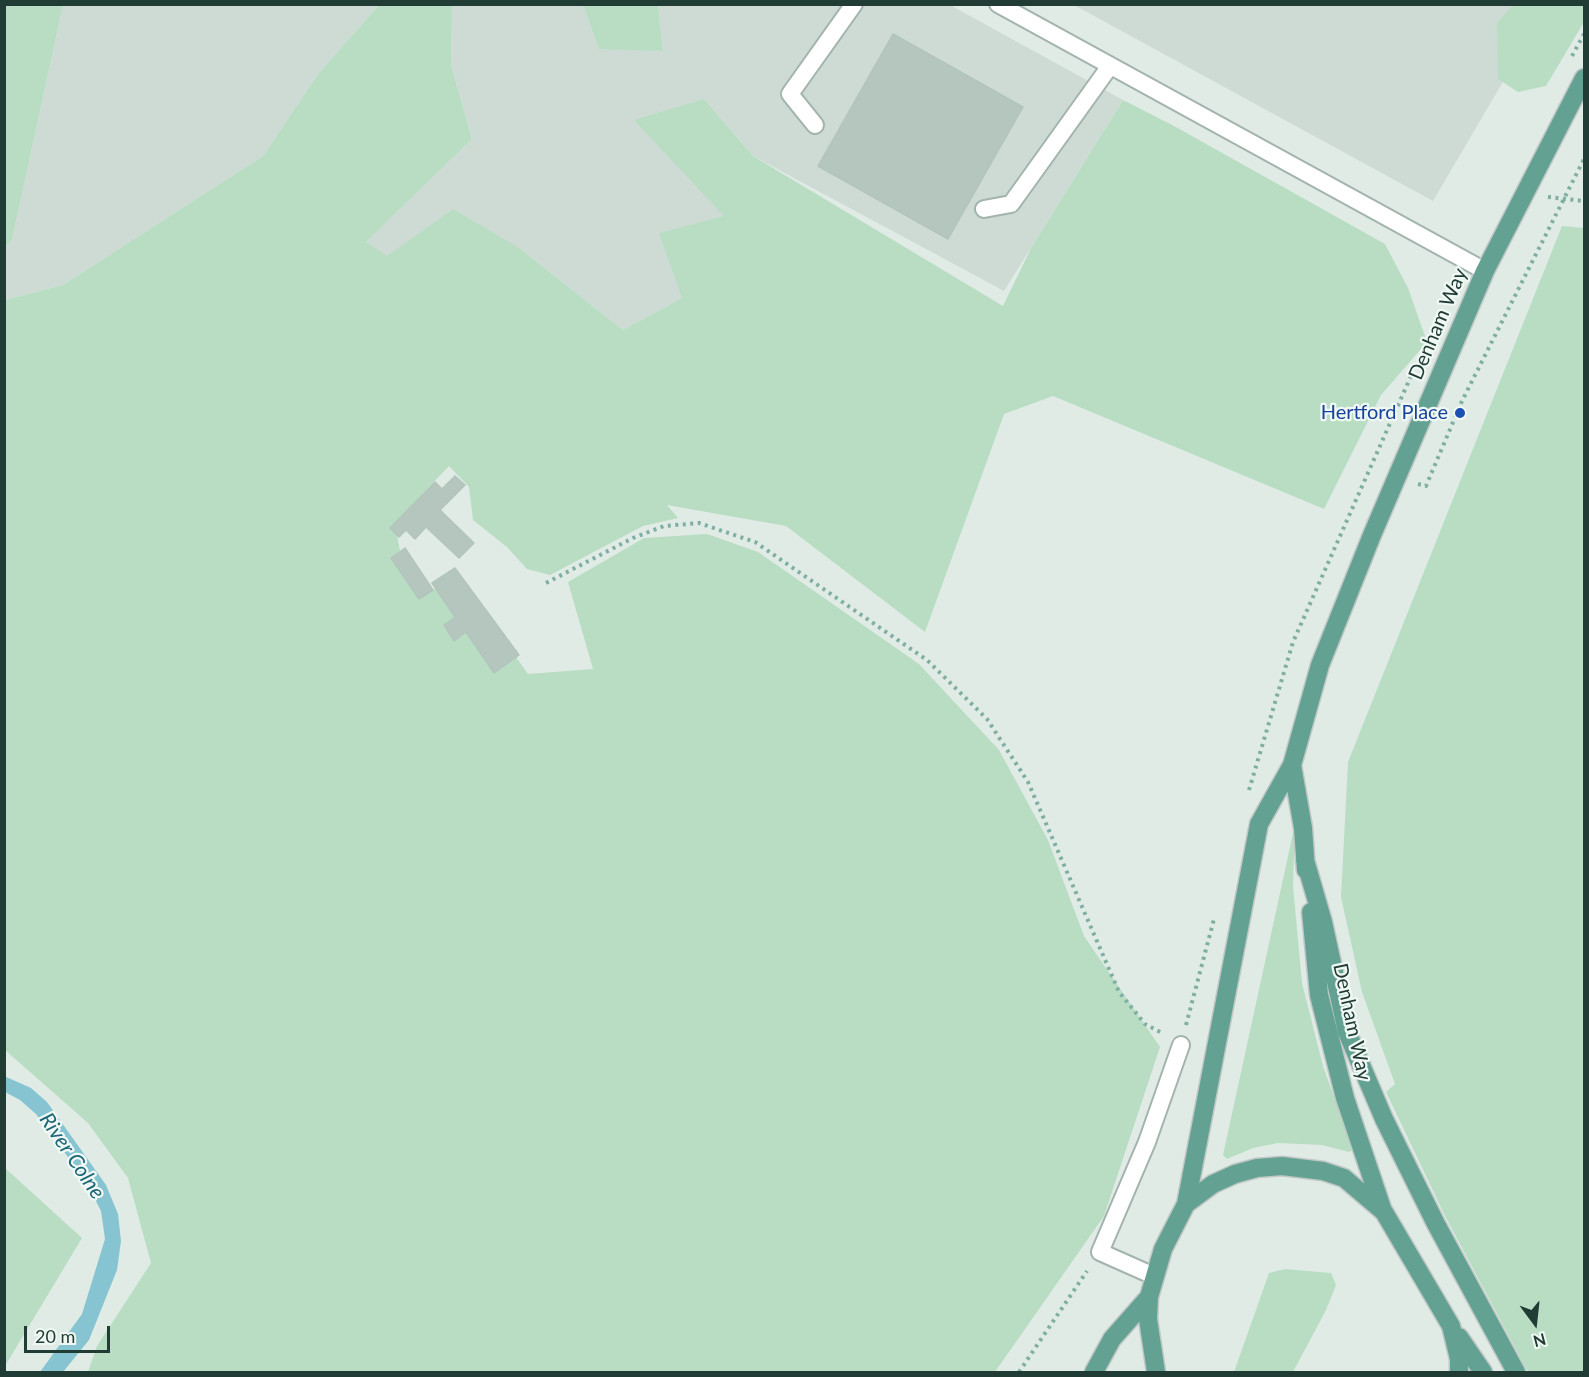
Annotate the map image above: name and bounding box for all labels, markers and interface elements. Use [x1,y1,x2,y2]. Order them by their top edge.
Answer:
street label: Denham Way [1404,265,1472,383]
place label: Hertford Place [1321,401,1448,425]
marker: Hertford Place [1453,406,1467,420]
street label: Denham Way [1328,961,1376,1083]
water label: River Colne [34,1108,110,1204]
north arrow [1505,1293,1565,1353]
scale bar [27,1314,112,1352]
text: 20 m [35,1325,75,1347]
text: N [1531,1330,1548,1352]

